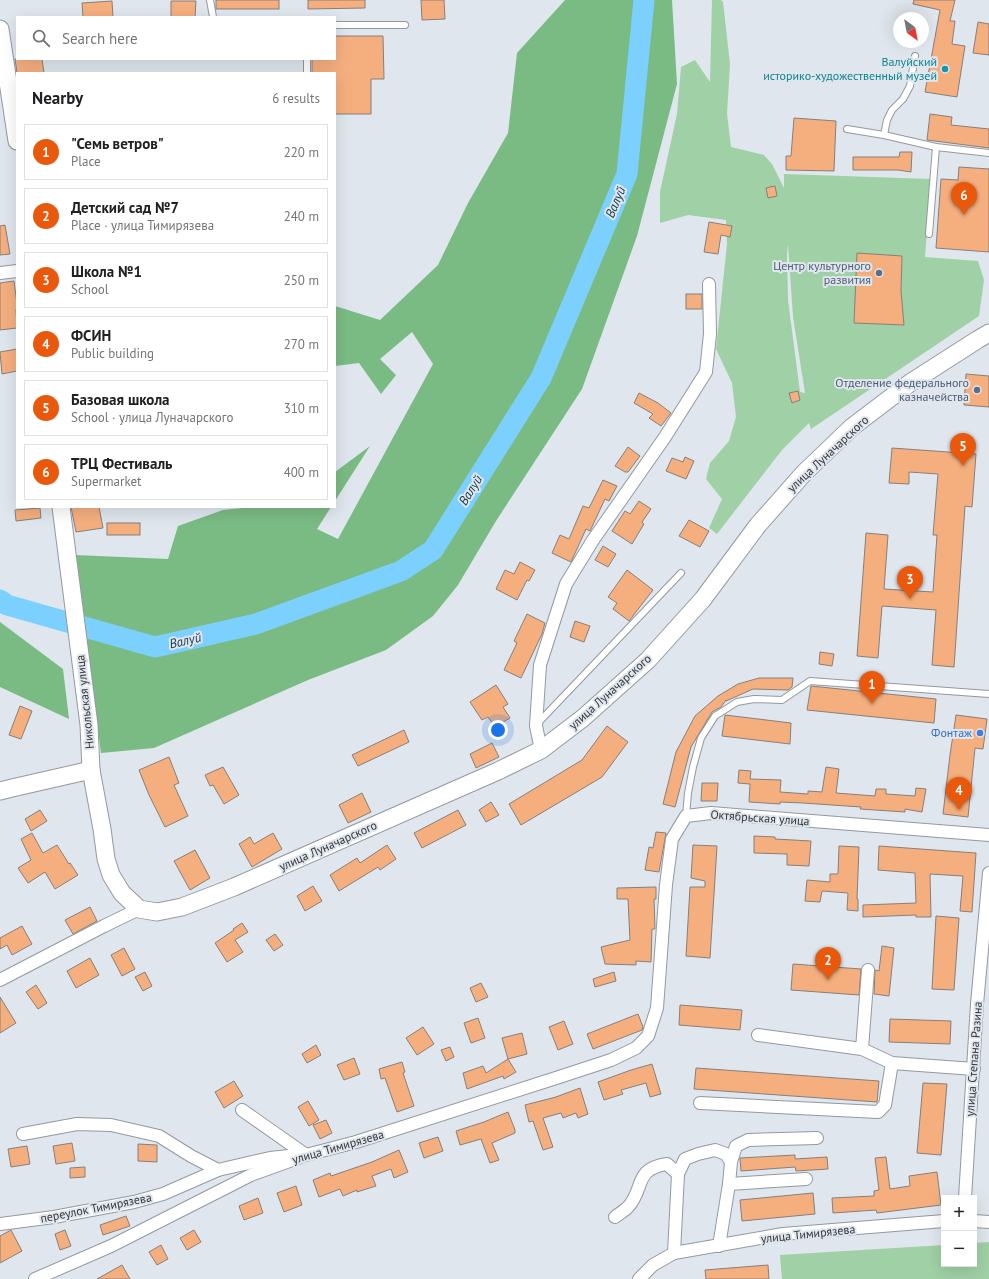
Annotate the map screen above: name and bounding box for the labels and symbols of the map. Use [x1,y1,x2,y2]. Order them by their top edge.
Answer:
north arrow [893,12,929,48]
place label: Валуйский историко-художественный музей [763,54,937,83]
marker: Валуйский историко-художественный музей [940,64,950,74]
pin: 6 [951,182,977,215]
water label: Валуй [601,184,630,220]
place label: Центр культурного развития [773,258,871,287]
marker: Центр культурного развития [874,268,884,278]
place label: Отделение федерального казначейства [835,375,969,404]
marker: Отделение федерального казначейства [972,385,982,395]
street label: улица Луначарского [784,412,871,495]
pin: 5 [950,433,976,466]
water label: Валуй [455,472,486,508]
pin: 3 [897,566,923,599]
water label: Валуй [167,628,203,652]
street label: улица Луначарского [565,651,654,733]
street label: Никольская улица [72,654,97,750]
pin: 1 [859,671,885,704]
your location [488,720,508,740]
place label: Фонтаж [931,725,972,740]
marker: Фонтаж [975,728,985,738]
pin: 4 [946,777,972,810]
street label: Октябрьская улица [710,807,810,828]
street label: улица Луначарского [277,817,379,874]
pin: 2 [815,947,841,980]
street label: улица Степана Разина [962,1001,985,1117]
street label: улица Тимирязева [290,1126,386,1167]
street label: переулок Тимирязева [39,1189,153,1226]
street label: улица Тимирязева [760,1221,856,1246]

